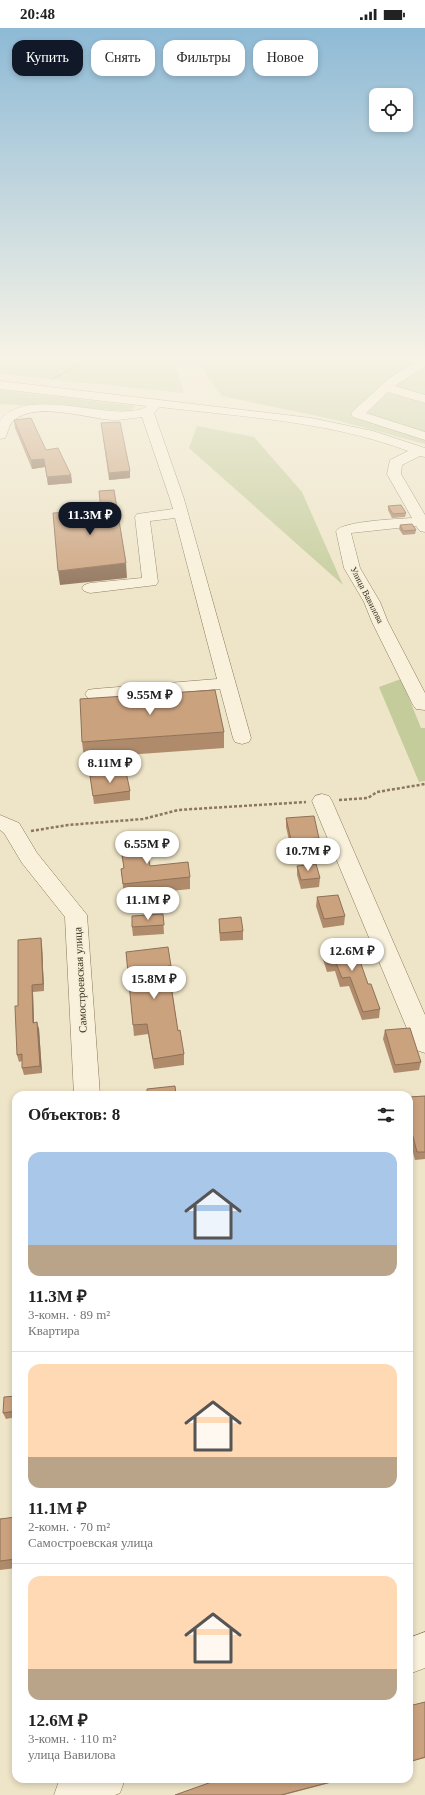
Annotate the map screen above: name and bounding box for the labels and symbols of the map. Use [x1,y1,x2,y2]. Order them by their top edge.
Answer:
pin: 11.3M ₽ [53,502,127,536]
street label: Улица Вавилова [348,565,386,625]
pin: 9.55M ₽ [113,682,187,716]
pin: 8.11M ₽ [73,750,147,784]
pin: 6.55M ₽ [110,831,184,865]
pin: 10.7M ₽ [271,838,345,872]
pin: 11.1M ₽ [111,887,185,921]
street label: Самостроевская улица [71,927,89,1033]
pin: 12.6M ₽ [315,938,389,972]
pin: 15.8M ₽ [117,966,191,1000]

